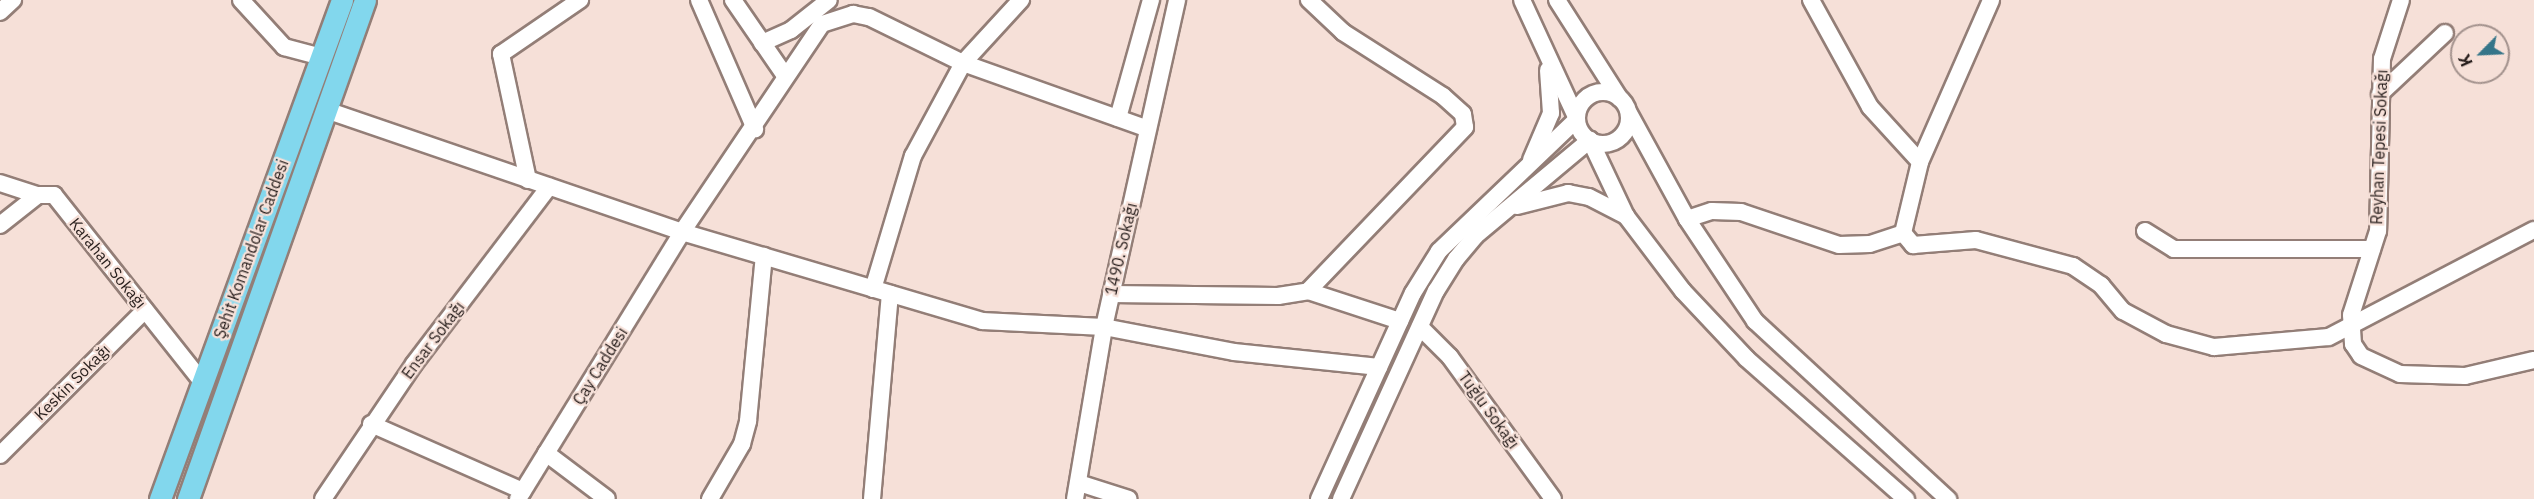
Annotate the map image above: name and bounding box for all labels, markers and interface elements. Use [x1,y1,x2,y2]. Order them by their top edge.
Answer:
north arrow [2450,24,2510,84]
text: K [2454,51,2477,70]
street label: Reyhan Tepesi Sokağı [2367,69,2391,225]
street label: Şehit Komandolar Caddesi [210,157,292,341]
street label: 1490. Sokağı [1101,201,1141,297]
street label: Karahan Sokağı [66,214,150,312]
street label: Ensar Sokağı [398,297,468,383]
street label: Çay Caddesi [569,324,631,408]
street label: Keskin Sokağı [30,340,114,424]
street label: Tuğlu Sokağı [1455,368,1523,452]

